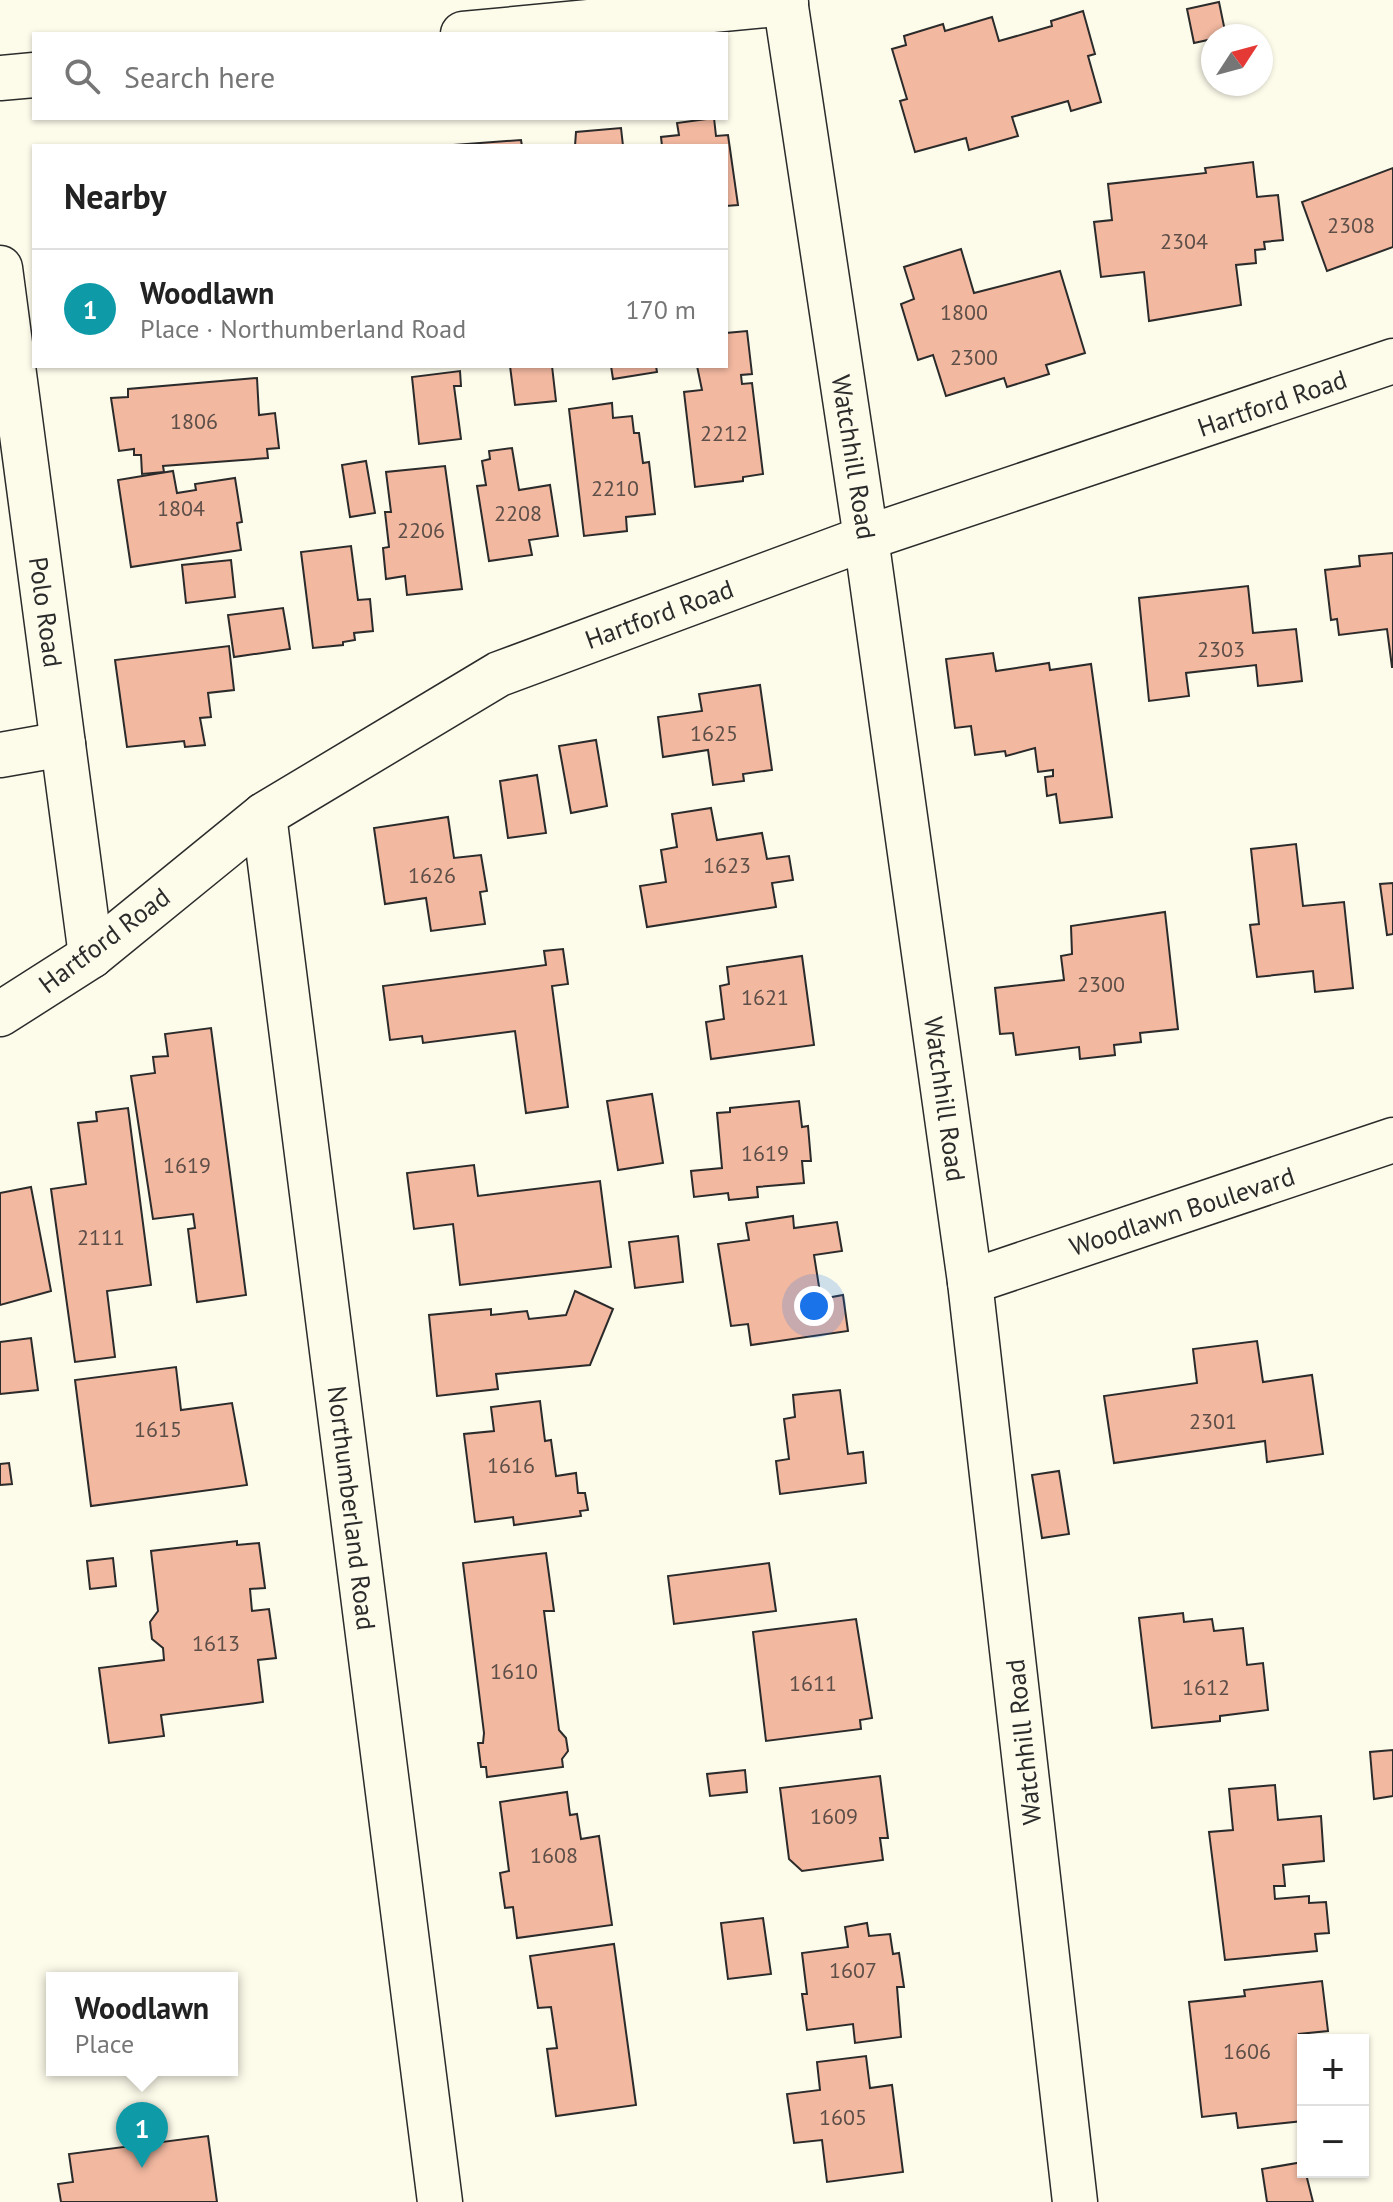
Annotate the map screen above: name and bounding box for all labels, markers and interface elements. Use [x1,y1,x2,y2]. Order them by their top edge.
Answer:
north arrow [1201,24,1273,96]
search box [32,32,728,120]
icon: search [60,54,104,98]
text: Search here [124,57,275,96]
text: Nearby [64,174,166,218]
house number: 2308 [1327,211,1375,239]
house number: 2304 [1160,227,1208,255]
text: Woodlawn [140,273,274,312]
text: 1 [83,293,97,326]
text: 170 m [625,293,696,326]
house number: 1800 [940,298,988,326]
text: Place · Northumberland Road [140,312,466,345]
house number: 2300 [950,343,998,371]
street label: Hartford Road [1193,362,1351,444]
street label: Watchhill Road [825,372,883,542]
house number: 1806 [170,407,218,435]
house number: 2212 [700,419,748,447]
house number: 2210 [591,474,639,502]
house number: 1804 [157,494,205,522]
house number: 2208 [494,499,542,527]
house number: 2206 [397,516,445,544]
street label: Polo Road [22,555,70,669]
street label: Hartford Road [580,572,738,656]
house number: 2303 [1197,635,1245,663]
house number: 1625 [690,719,738,747]
house number: 1623 [703,851,751,879]
house number: 1626 [408,861,456,889]
street label: Hartford Road [32,880,176,1000]
house number: 2300 [1077,970,1125,998]
house number: 1621 [741,983,789,1011]
street label: Watchhill Road [917,1014,973,1184]
house number: 1619 [741,1139,789,1167]
house number: 1619 [163,1151,211,1179]
street label: Woodlawn Boulevard [1065,1159,1299,1263]
house number: 2111 [77,1223,125,1251]
your location [794,1286,834,1326]
street label: Northumberland Road [321,1384,383,1632]
house number: 2301 [1189,1407,1237,1435]
house number: 1615 [134,1415,182,1443]
house number: 1616 [487,1451,535,1479]
house number: 1613 [192,1629,240,1657]
house number: 1610 [490,1657,538,1685]
street label: Watchhill Road [998,1658,1048,1826]
house number: 1611 [789,1669,837,1697]
house number: 1612 [1182,1673,1230,1701]
house number: 1609 [810,1802,858,1830]
house number: 1608 [530,1841,578,1869]
house number: 1607 [829,1956,877,1984]
popup [46,1972,238,2076]
text: Woodlawn [75,1988,209,2027]
text: Place [75,2027,134,2060]
map controls [1297,2034,1369,2178]
button: + [1297,2034,1369,2106]
house number: 1606 [1223,2037,1271,2065]
pin: 1 [116,2102,168,2168]
house number: 1605 [819,2103,867,2131]
button: − [1297,2106,1369,2178]

